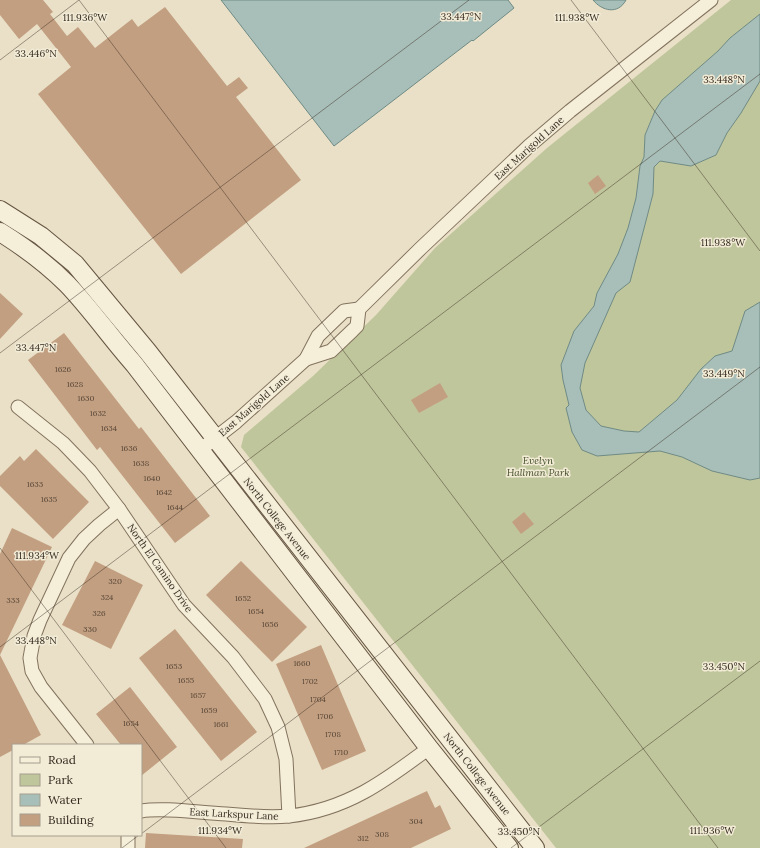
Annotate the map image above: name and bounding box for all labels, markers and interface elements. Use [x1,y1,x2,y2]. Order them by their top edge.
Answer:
text: 33.447°N [441,10,482,23]
text: 111.936°W [63,11,108,24]
text: 111.938°W [555,11,600,24]
text: 33.446°N [15,47,57,60]
text: 33.448°N [703,73,745,86]
street label: East Marigold Lane [491,113,567,183]
text: 111.938°W [701,236,746,249]
text: 33.447°N [16,341,57,354]
house number: 1626 [55,364,72,374]
text: 33.449°N [703,367,745,380]
street label: East Marigold Lane [216,370,292,439]
house number: 1628 [67,379,84,389]
house number: 1630 [78,393,95,403]
house number: 1632 [90,408,106,418]
house number: 1634 [101,423,118,433]
house number: 1636 [121,443,138,453]
park label: Evelyn Hallman Park [507,454,569,479]
house number: 1638 [133,458,150,468]
house number: 1640 [144,473,160,483]
street label: North College Avenue [241,475,314,563]
house number: 1633 [27,479,44,489]
house number: 1642 [156,487,172,497]
house number: 1635 [41,494,57,504]
house number: 1644 [167,502,184,512]
street label: North El Camino Drive [124,521,196,615]
text: 111.934°W [15,549,60,562]
house number: 320 [108,576,122,586]
house number: 324 [101,592,114,602]
house number: 1652 [235,593,251,603]
house number: 333 [6,595,20,605]
house number: 1654 [248,606,265,616]
house number: 326 [92,608,106,618]
house number: 1656 [262,619,279,629]
house number: 330 [83,624,97,634]
text: 33.448°N [15,634,57,647]
house number: 1660 [293,658,311,668]
text: 33.450°N [703,660,746,673]
house number: 1653 [166,661,183,671]
house number: 1655 [178,675,194,685]
house number: 1702 [302,676,318,686]
house number: 1657 [190,690,206,700]
house number: 1704 [310,694,327,704]
house number: 1659 [201,705,218,715]
house number: 1706 [317,711,333,721]
house number: 1654 [123,718,140,728]
house number: 1661 [213,719,229,729]
house number: 1708 [325,729,342,739]
street label: North College Avenue [441,730,514,818]
legend [12,744,142,836]
house number: 1710 [334,747,348,757]
text: Road [48,752,76,767]
text: Park [48,772,74,787]
text: Water [48,792,83,807]
street label: East Larkspur Lane [189,805,280,823]
text: Building [48,812,94,827]
house number: 304 [409,816,424,826]
text: 111.934°W [198,824,243,837]
text: 111.936°W [690,824,735,837]
text: 33.450°N [498,825,541,838]
house number: 308 [375,829,389,839]
house number: 312 [357,833,369,843]

